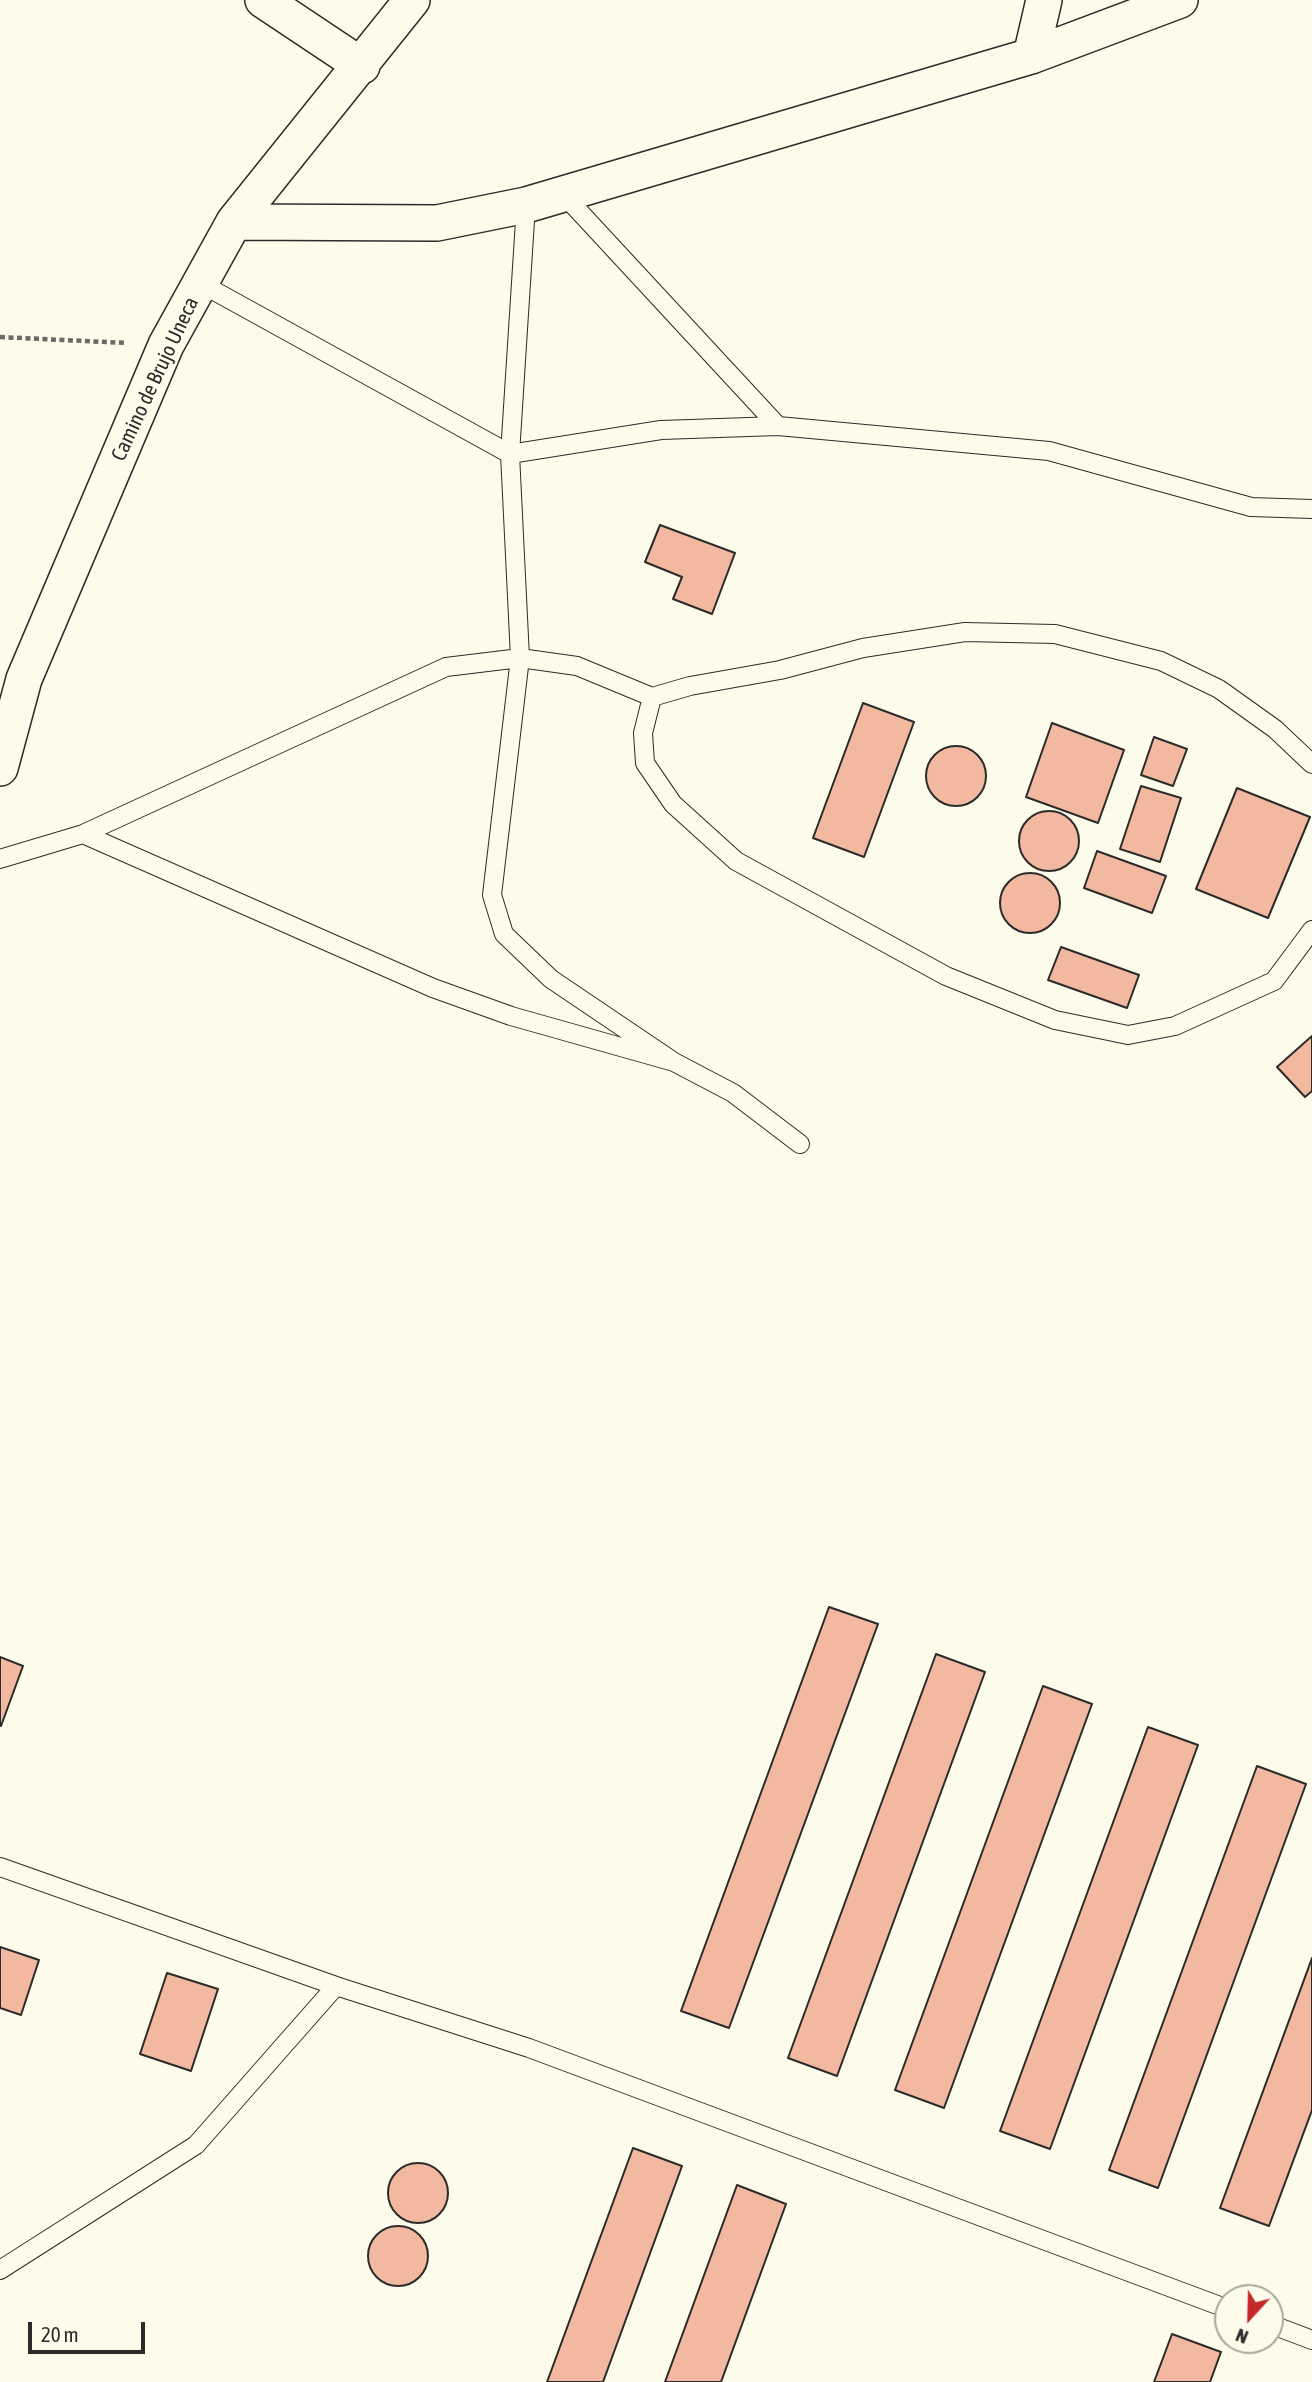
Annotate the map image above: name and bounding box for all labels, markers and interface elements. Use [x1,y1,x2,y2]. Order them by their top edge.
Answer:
street label: Camino de Brujo Uneca [106,293,204,465]
north arrow [1214,2284,1284,2354]
scale bar [32,2308,149,2352]
text: 20 m [41,2322,79,2346]
text: N [1233,2324,1251,2349]

